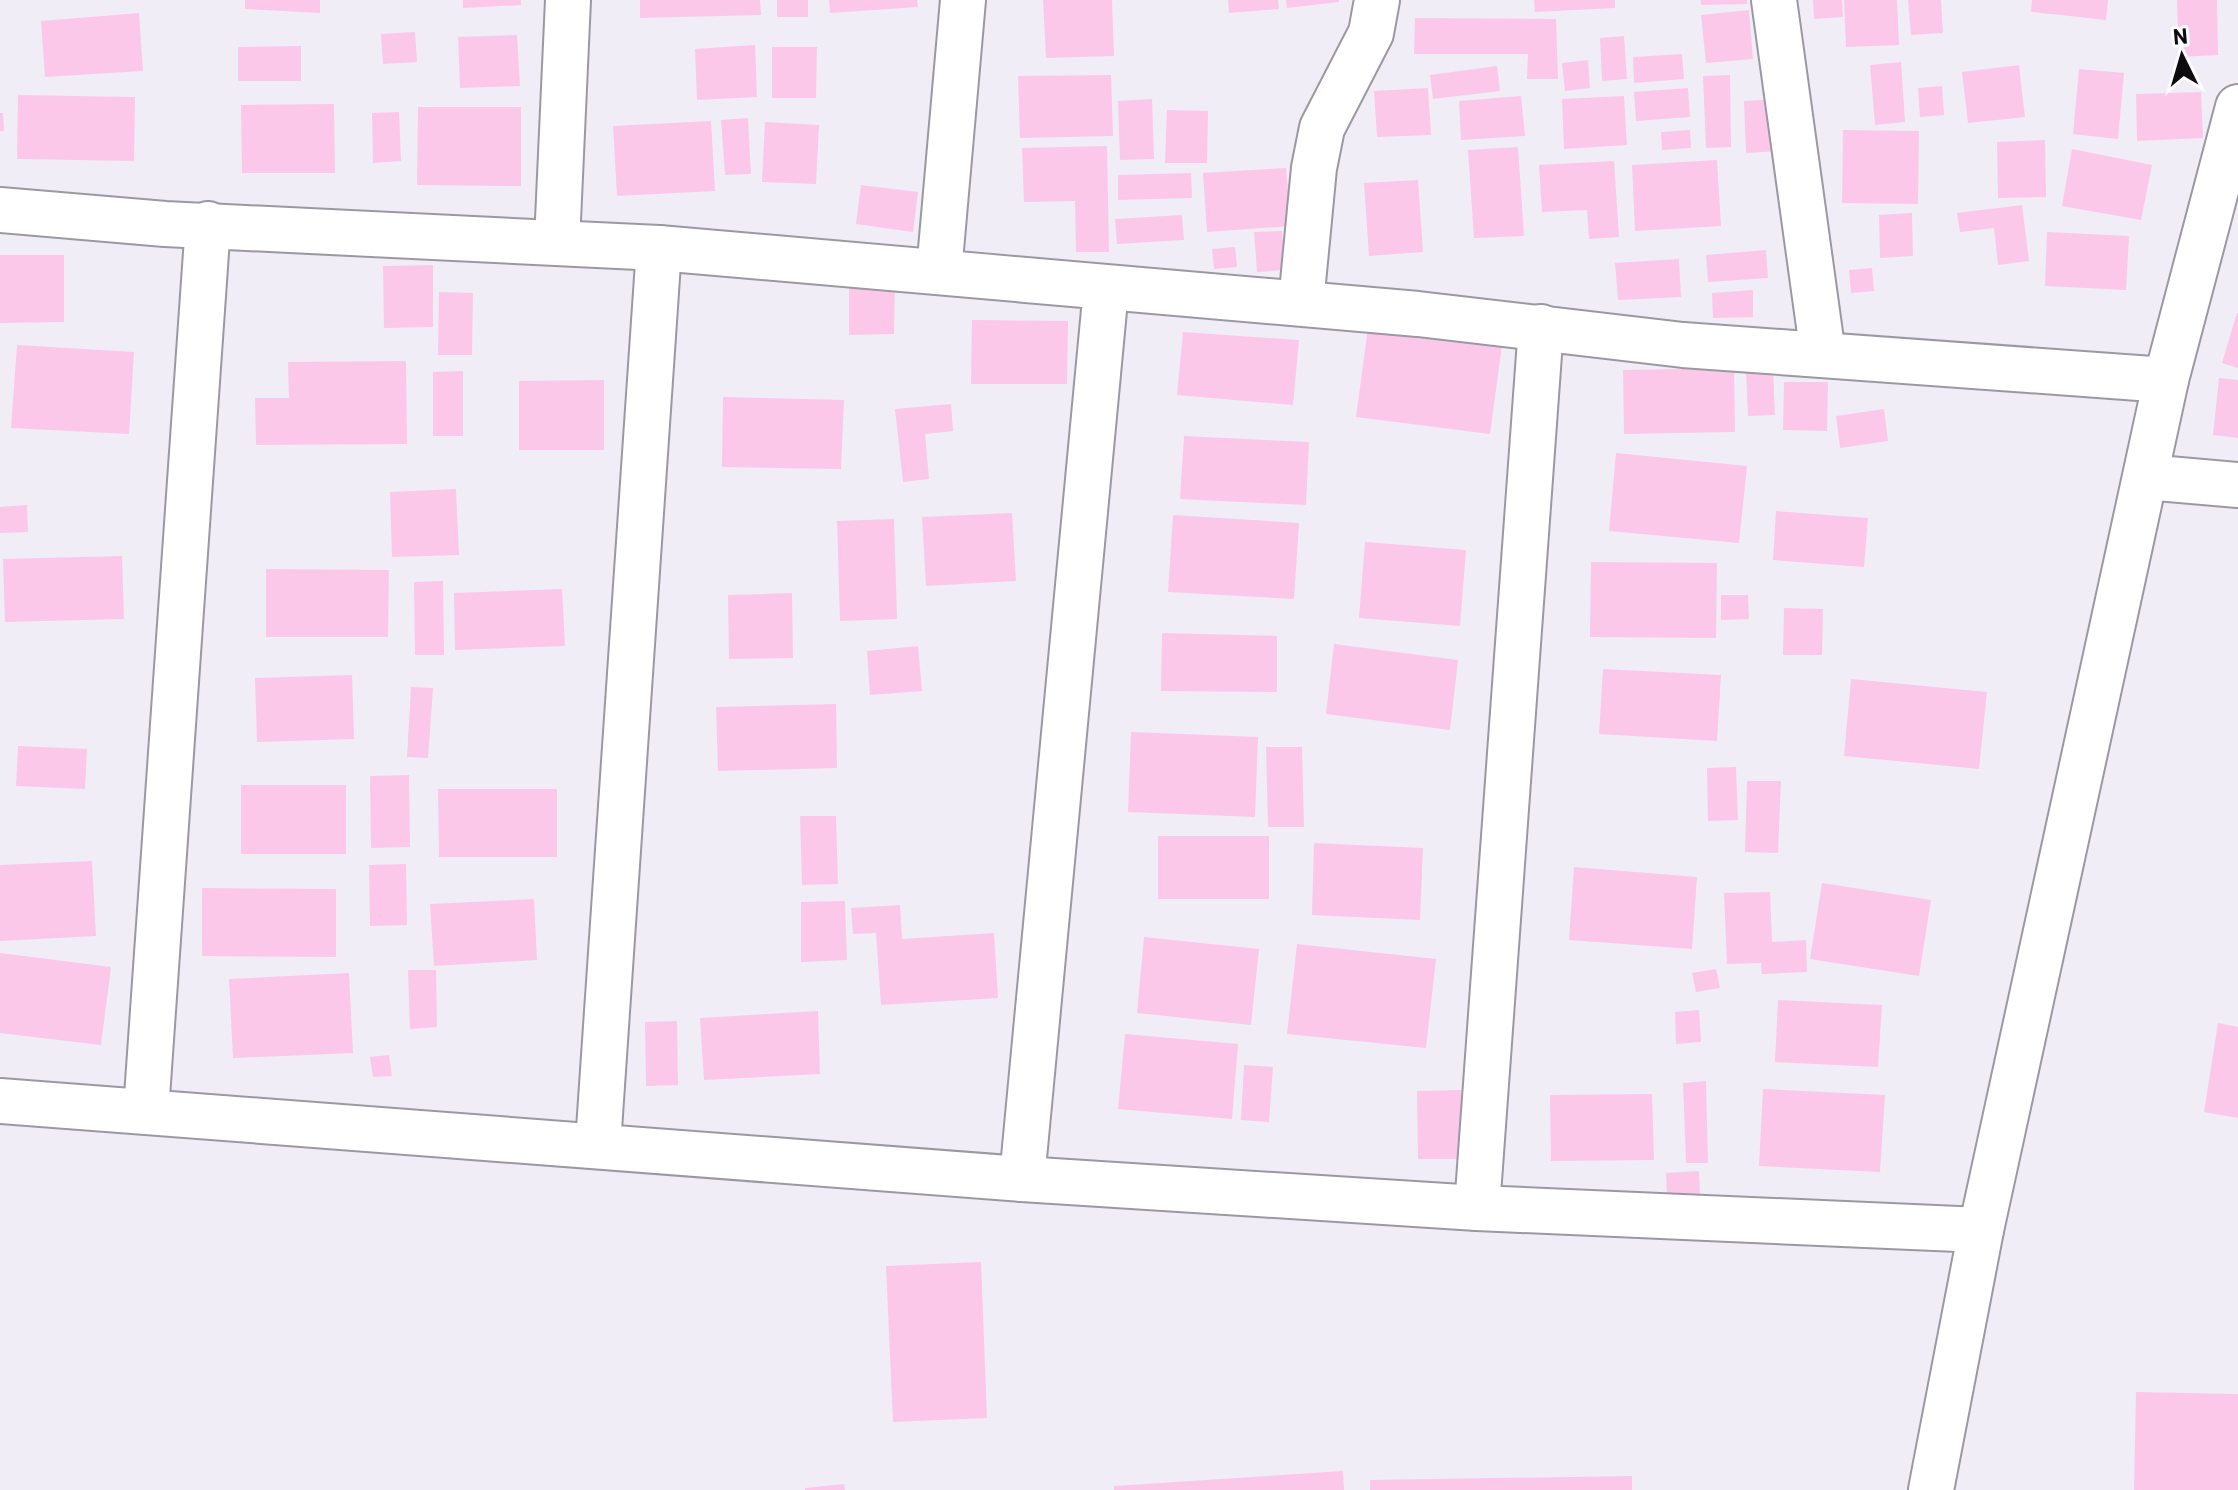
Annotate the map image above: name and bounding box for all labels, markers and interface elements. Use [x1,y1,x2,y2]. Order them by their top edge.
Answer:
north arrow [2142,16,2222,96]
text: N [2172,21,2189,49]

